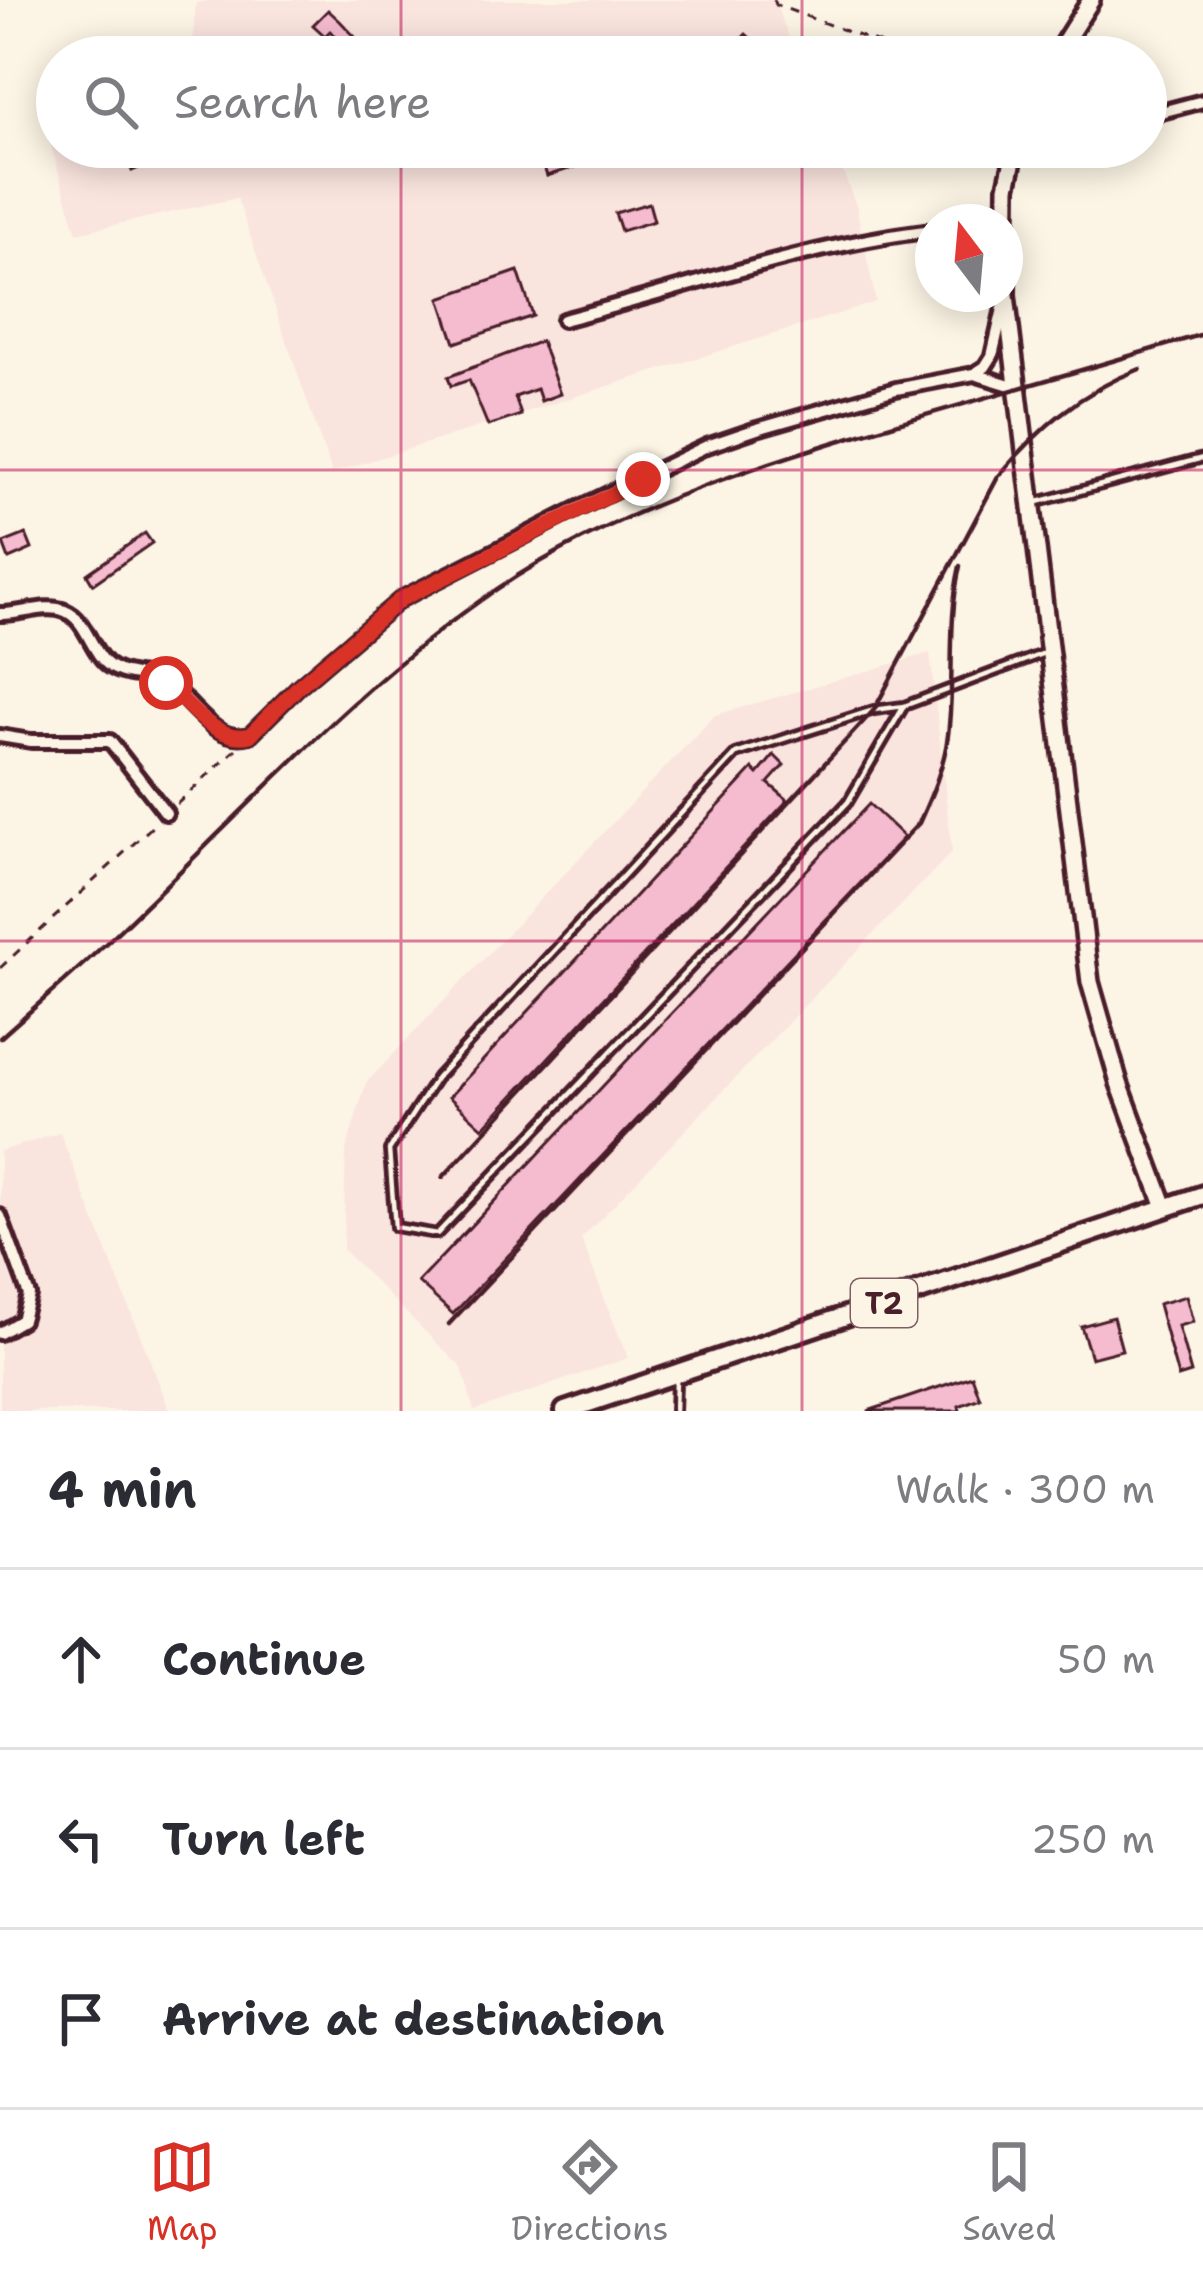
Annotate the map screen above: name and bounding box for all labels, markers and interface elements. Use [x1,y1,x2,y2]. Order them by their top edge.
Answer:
search box [36,36,1167,168]
icon: search [78,69,144,135]
text: Search here [174,72,431,132]
north arrow [915,204,1023,312]
route end [616,452,670,506]
route start [139,656,193,710]
road number: T2 [851,1279,917,1327]
text: 4 min [48,1455,197,1523]
text: Walk · 300 m [895,1463,1155,1515]
icon: ahead [48,1626,114,1692]
text: Continue [162,1629,366,1689]
text: 50 m [1057,1633,1155,1685]
icon: left [48,1806,114,1872]
text: Turn left [162,1809,365,1869]
text: 250 m [1031,1813,1155,1865]
icon: arrive [48,1986,114,2052]
text: Arrive at destination [162,1989,665,2049]
tab: Map [147,2134,218,2251]
tab: Directions [511,2134,669,2251]
tab: Saved [962,2134,1056,2251]

